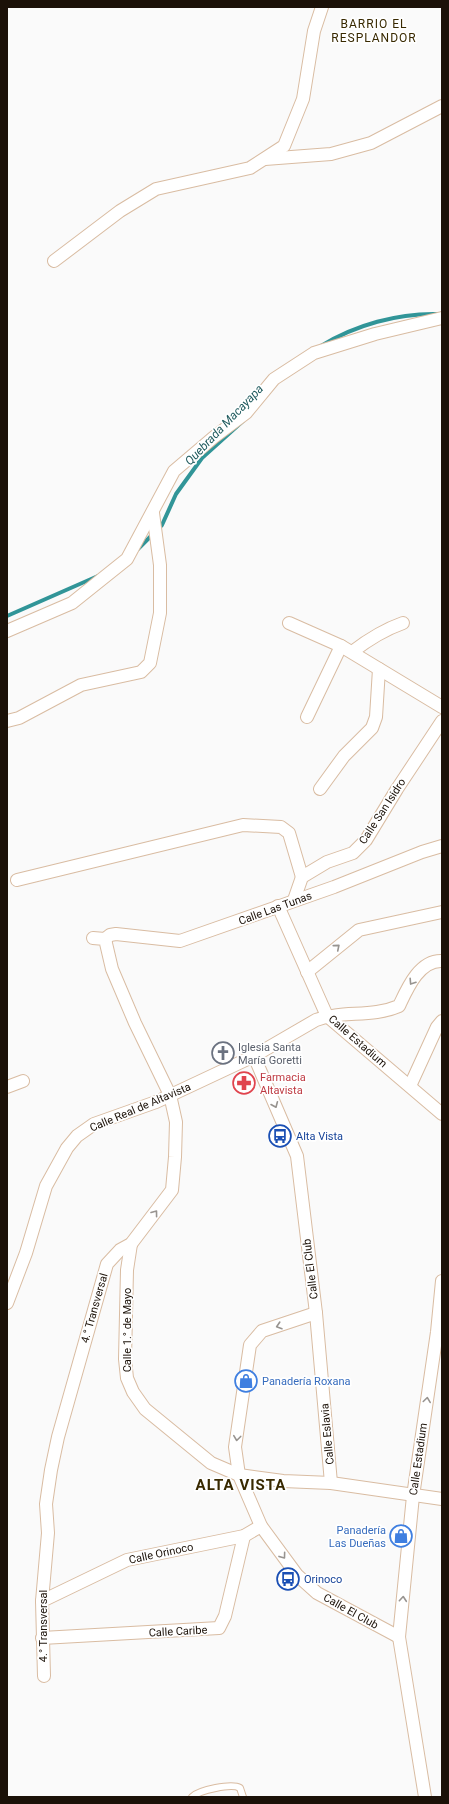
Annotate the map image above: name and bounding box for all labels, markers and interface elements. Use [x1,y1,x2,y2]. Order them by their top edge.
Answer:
district label: BARRIO EL RESPLANDOR [331,17,417,45]
water label: Quebrada Macayapa [182,382,266,468]
street label: Calle San Isidro [356,776,409,847]
street label: Calle Las Tunas [237,889,314,928]
one-way arrow [333,944,340,951]
one-way arrow [409,978,416,985]
street label: Calle Estadium [326,1012,390,1070]
church icon: Iglesia Santa María Goretti [210,1040,236,1066]
place label: Iglesia Santa María Goretti [238,1041,302,1067]
pharmacy icon: Farmacia Altavista [231,1070,257,1096]
place label: Farmacia Altavista [260,1071,306,1097]
street label: Calle Real de Altavista [88,1080,193,1135]
one-way arrow [270,1101,278,1108]
bus stop icon: Alta Vista [267,1123,293,1149]
place label: Alta Vista [296,1130,343,1143]
one-way arrow [150,1210,157,1217]
street label: Calle El Club [300,1238,321,1300]
street label: 4.° Transversal [78,1272,111,1345]
street label: Calle 1.° de Mayo [121,1288,134,1372]
one-way arrow [275,1321,282,1329]
shop icon: Panadería Roxana [233,1368,259,1394]
place label: Panadería Roxana [262,1375,351,1388]
one-way arrow [422,1397,431,1403]
street label: Calle Eslavia [318,1403,337,1465]
street label: Calle Estadium [407,1422,430,1496]
one-way arrow [232,1435,241,1441]
district label: ALTA VISTA [196,1476,286,1494]
shop icon: Panadería Las Dueñas [388,1523,414,1549]
place label: Panadería Las Dueñas [329,1524,386,1550]
street label: Calle Orinoco [128,1540,194,1567]
one-way arrow [278,1552,286,1559]
bus stop icon: Orinoco [275,1566,301,1592]
place label: Orinoco [304,1573,342,1586]
street label: 4.° Transversal [37,1590,50,1662]
street label: Calle El Club [321,1591,380,1632]
one-way arrow [398,1596,407,1602]
street label: Calle Caribe [148,1623,208,1640]

